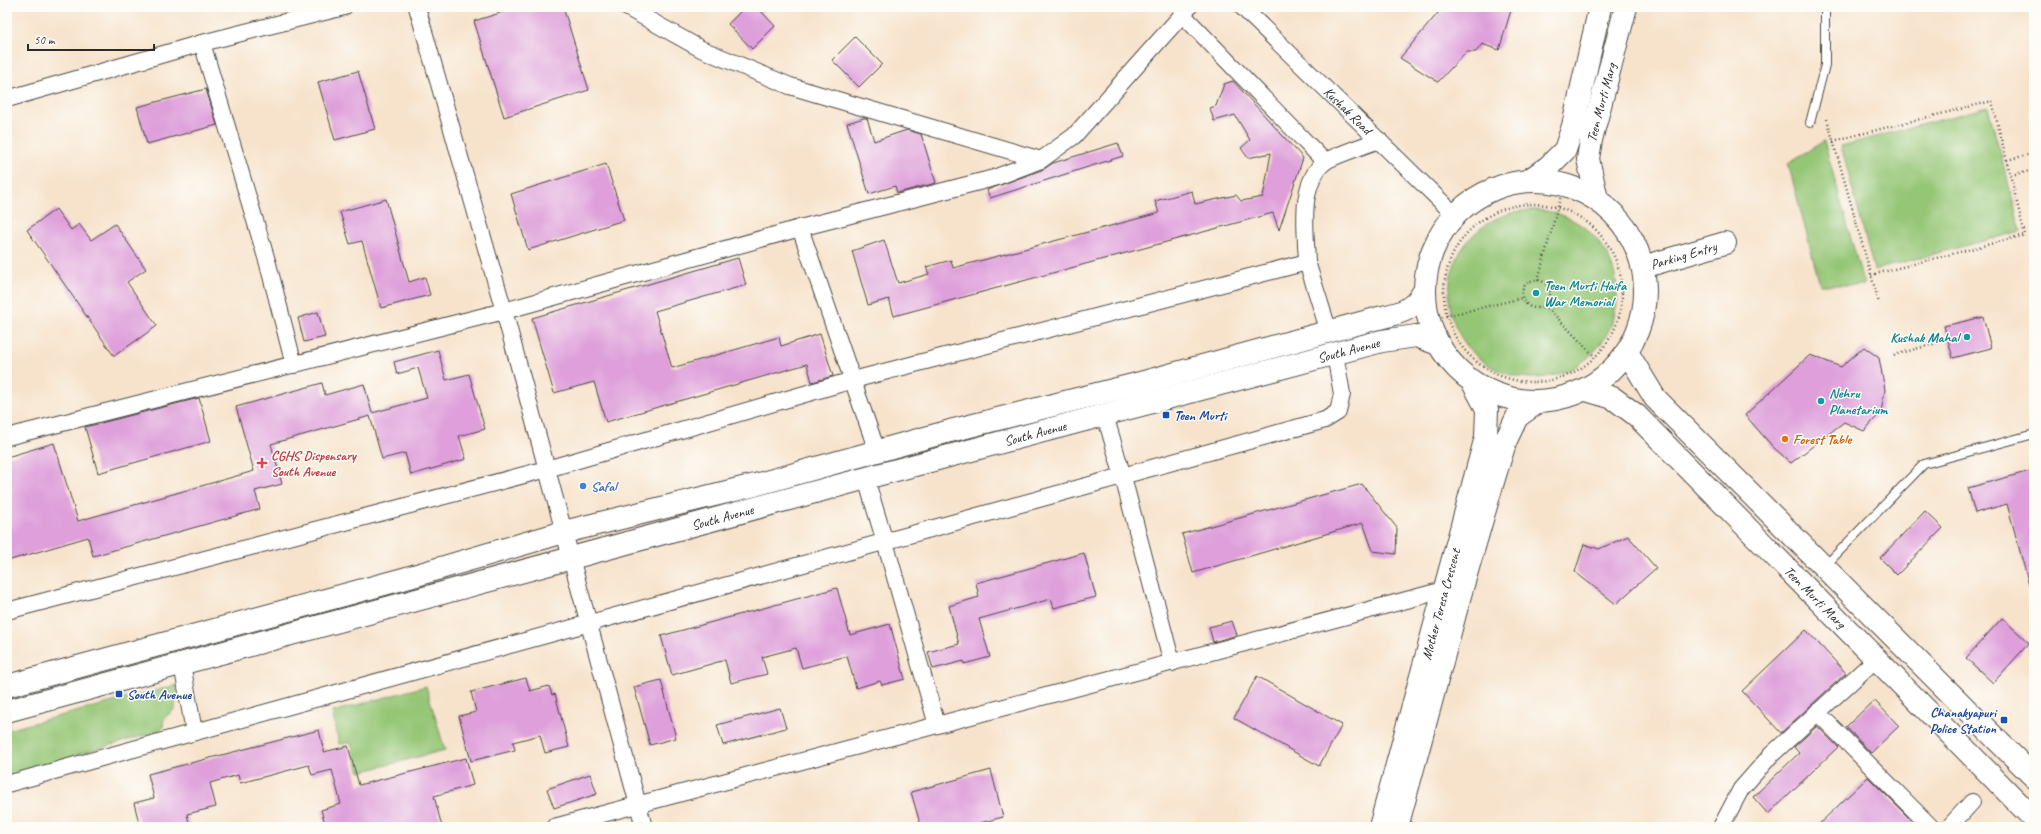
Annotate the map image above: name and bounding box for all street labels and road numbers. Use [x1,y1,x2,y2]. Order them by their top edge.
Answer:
street label: Teen Murti Marg [1582,60,1620,144]
street label: Kushak Road [1320,83,1377,139]
street label: Parking Entry [1648,237,1719,273]
street label: South Avenue [1315,333,1382,366]
street label: South Avenue [1002,416,1069,449]
street label: South Avenue [689,500,756,534]
street label: Mother Teresa Crescent [1417,546,1464,661]
street label: Teen Murti Marg [1781,562,1850,632]

